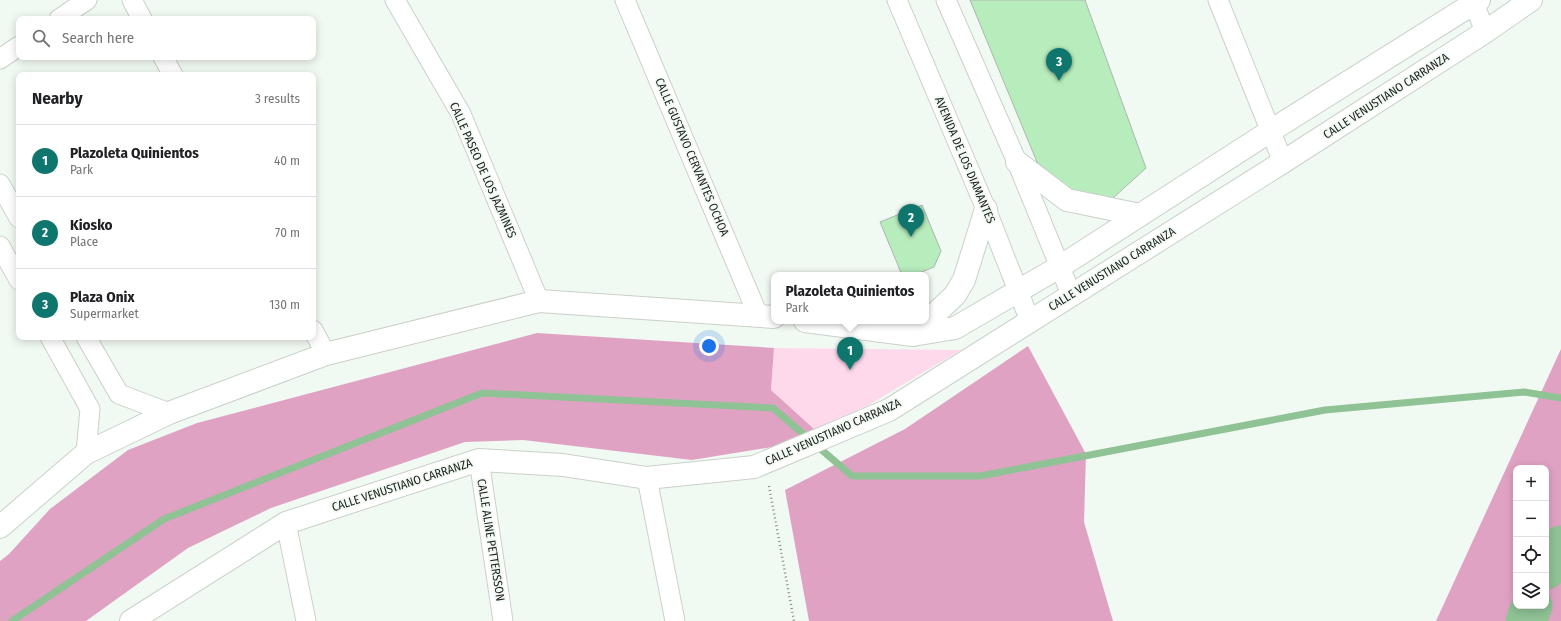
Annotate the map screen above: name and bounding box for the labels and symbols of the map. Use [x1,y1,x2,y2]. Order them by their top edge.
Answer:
pin: 3 [1046,48,1072,81]
street label: CALLE VENUSTIANO CARRANZA [1321,50,1452,142]
street label: CALLE GUSTAVO CERVANTES OCHOA [652,76,732,239]
street label: AVENIDA DE LOS DIAMANTES [932,94,998,226]
street label: CALLE PASEO DE LOS JAZMINES [447,100,519,240]
pin: 2 [898,204,924,237]
street label: CALLE VENUSTIANO CARRANZA [1046,224,1179,314]
your location [699,336,719,356]
pin: 1 [837,337,863,370]
street label: CALLE VENUSTIANO CARRANZA [763,395,904,468]
street label: CALLE VENUSTIANO CARRANZA [330,455,475,514]
street label: CALLE ALINE PETTERSSON [474,478,508,602]

